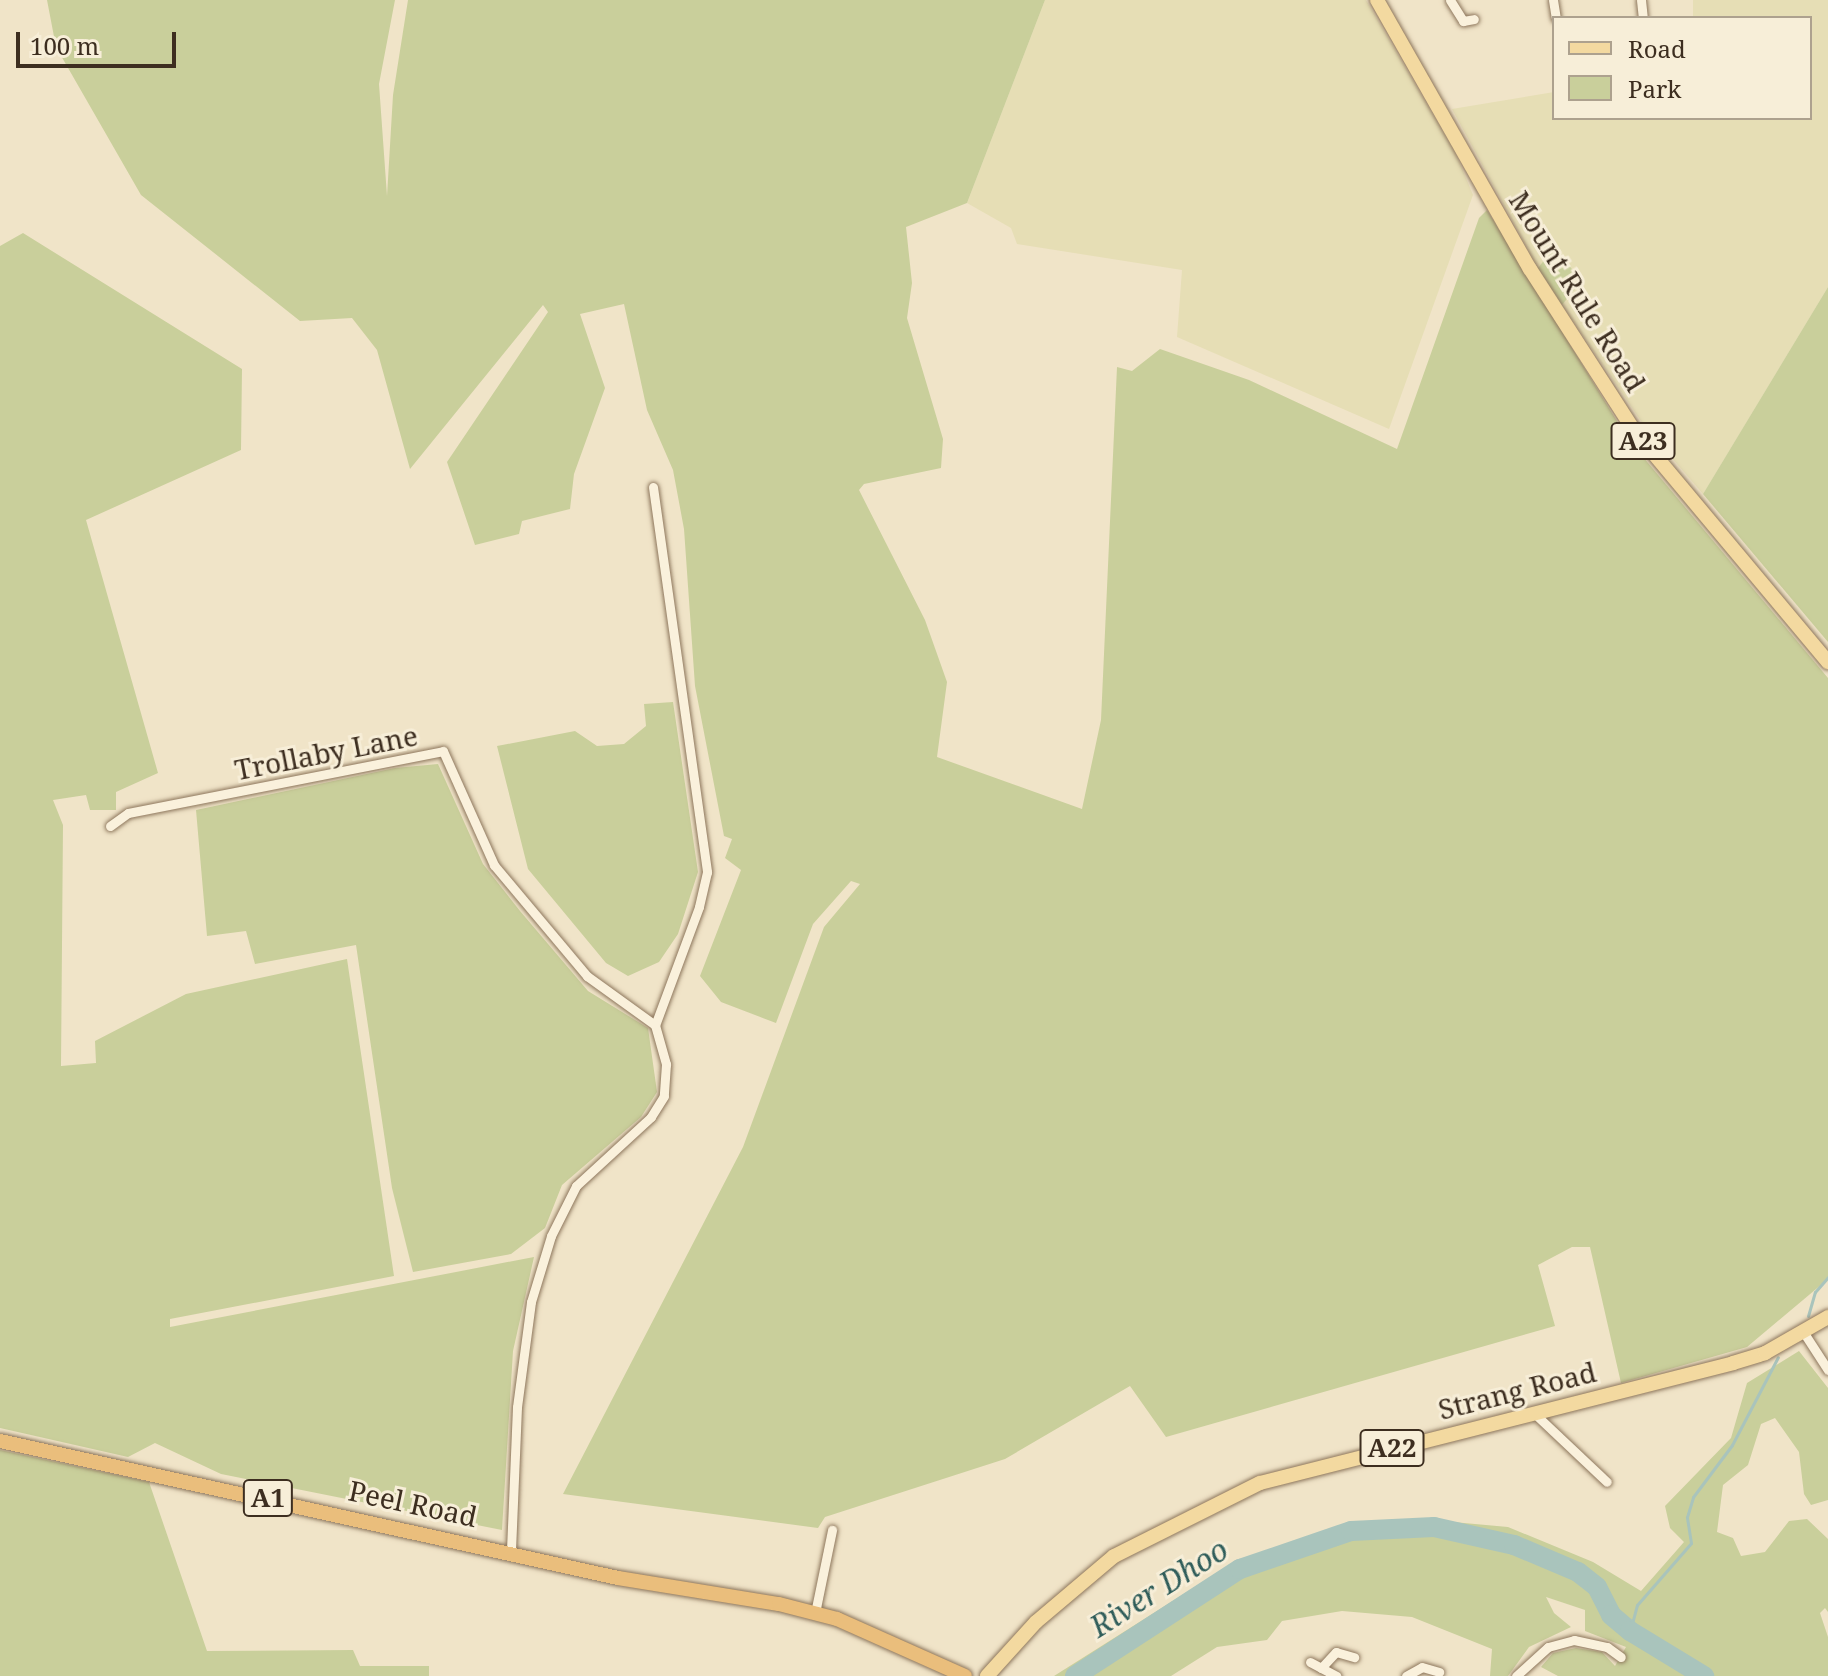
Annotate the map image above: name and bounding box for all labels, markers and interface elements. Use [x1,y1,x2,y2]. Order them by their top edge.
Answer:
scale bar [20,16,180,66]
legend [1552,16,1812,120]
text: 100 m [30,29,99,62]
text: Road [1628,32,1686,65]
text: Park [1628,72,1681,105]
street label: Mount Rule Road [1503,185,1653,397]
road number: A23 [1609,419,1677,463]
street label: Trollaby Lane [232,718,420,786]
street label: Strang Road [1435,1354,1599,1426]
road number: A22 [1358,1426,1426,1470]
street label: Peel Road [346,1473,480,1533]
road number: A1 [242,1476,294,1520]
water label: River Dhoo [1083,1531,1235,1645]

